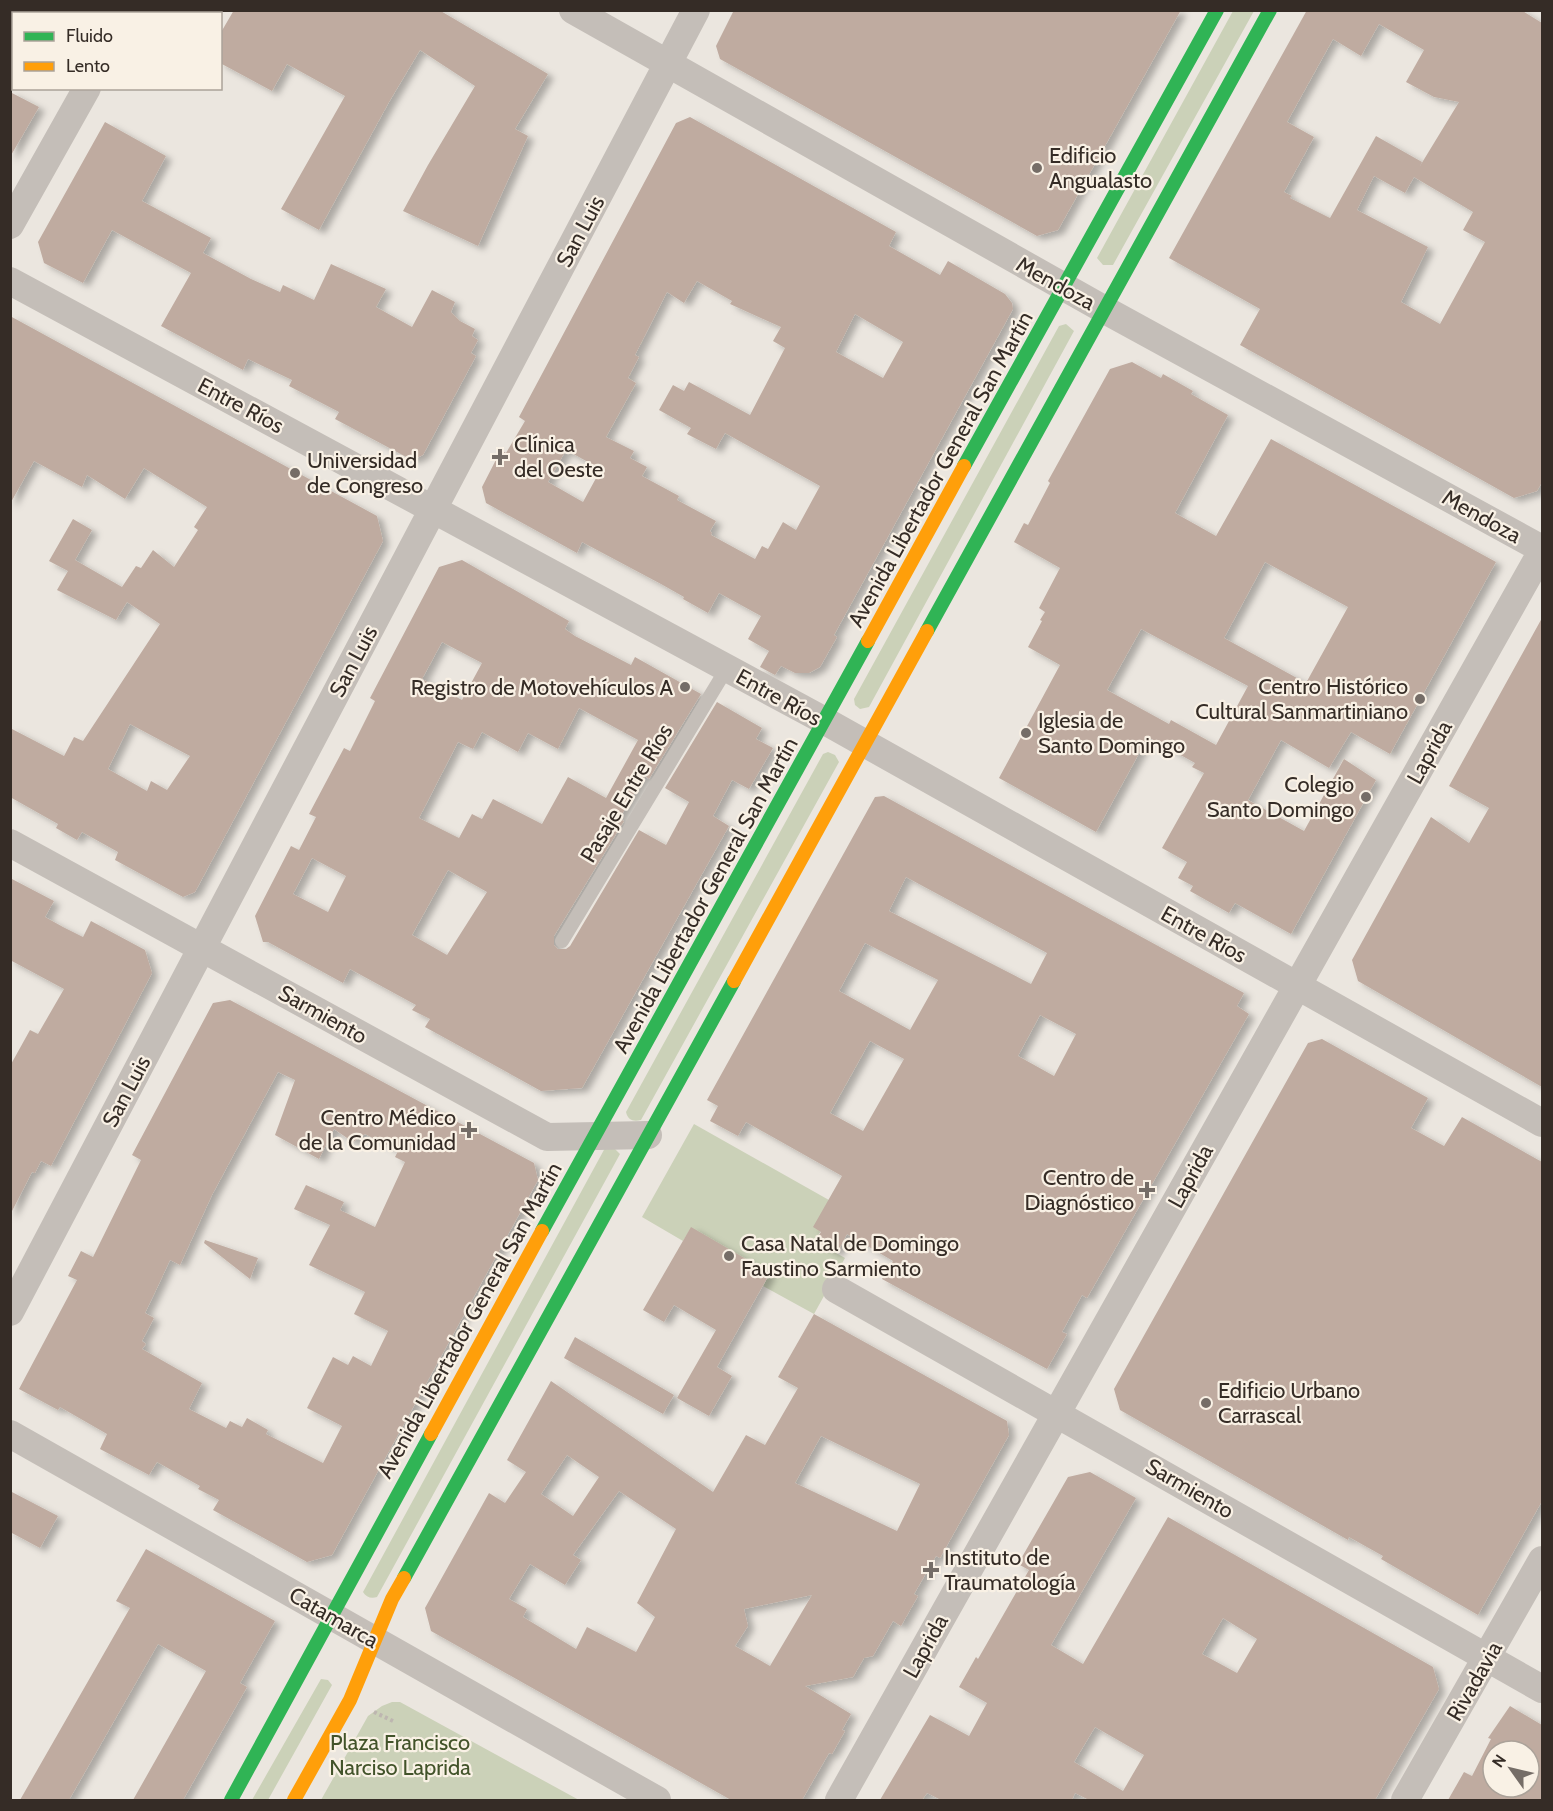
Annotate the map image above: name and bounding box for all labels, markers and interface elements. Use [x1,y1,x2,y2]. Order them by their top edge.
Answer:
legend [12,12,222,90]
text: Fluido [66,25,113,47]
text: Lento [66,55,110,77]
place label: Edificio Angualasto [1049,142,1152,194]
marker: Edificio Angualasto [1030,161,1044,175]
street label: San Luis [550,191,610,271]
street label: Mendoza [1012,251,1100,316]
street label: Avenida Libertador General San Martín [842,307,1039,632]
street label: Entre Ríos [193,372,288,439]
place label: Clínica del Oeste [514,431,603,483]
place label: Universidad de Congreso [307,447,423,499]
marker: Clínica del Oeste [491,448,509,466]
marker: Universidad de Congreso [288,466,302,480]
street label: Mendoza [1438,484,1526,549]
street label: San Luis [323,621,383,701]
street label: Entre Ríos [731,663,826,732]
place label: Centro Histórico Cultural Sanmartiniano [1195,673,1408,725]
place label: Registro de Motovehículos A [411,674,673,701]
marker: Registro de Motovehículos A [678,680,692,694]
marker: Centro Histórico Cultural Sanmartiniano [1413,692,1427,706]
place label: Iglesia de Santo Domingo [1038,707,1185,759]
street label: Laprida [1401,715,1458,789]
street label: Pasaje Entre Ríos [574,719,678,867]
marker: Iglesia de Santo Domingo [1019,726,1033,740]
street label: Avenida Libertador General San Martín [607,733,804,1058]
place label: Colegio Santo Domingo [1207,771,1354,823]
marker: Colegio Santo Domingo [1359,790,1373,804]
street label: Entre Ríos [1156,900,1251,969]
street label: Sarmiento [274,979,372,1050]
street label: San Luis [96,1051,156,1131]
place label: Centro Médico de la Comunidad [299,1104,456,1156]
marker: Centro Médico de la Comunidad [460,1121,478,1139]
street label: Laprida [1162,1139,1219,1213]
street label: Avenida Libertador General San Martín [371,1158,568,1483]
place label: Centro de Diagnóstico [1024,1164,1134,1216]
marker: Centro de Diagnóstico [1138,1181,1156,1199]
place label: Casa Natal de Domingo Faustino Sarmiento [741,1230,959,1282]
marker: Casa Natal de Domingo Faustino Sarmiento [722,1249,736,1263]
place label: Edificio Urbano Carrascal [1218,1377,1360,1429]
marker: Edificio Urbano Carrascal [1199,1396,1213,1410]
street label: Sarmiento [1141,1452,1239,1524]
place label: Instituto de Traumatología [944,1544,1076,1596]
marker: Instituto de Traumatología [922,1561,940,1579]
street label: Catamarca [284,1581,384,1654]
street label: Laprida [897,1609,954,1683]
street label: Rivadavia [1441,1636,1508,1726]
park label: Plaza Francisco Narciso Laprida [329,1729,471,1781]
north arrow [1481,1739,1541,1799]
text: N [1488,1751,1510,1771]

